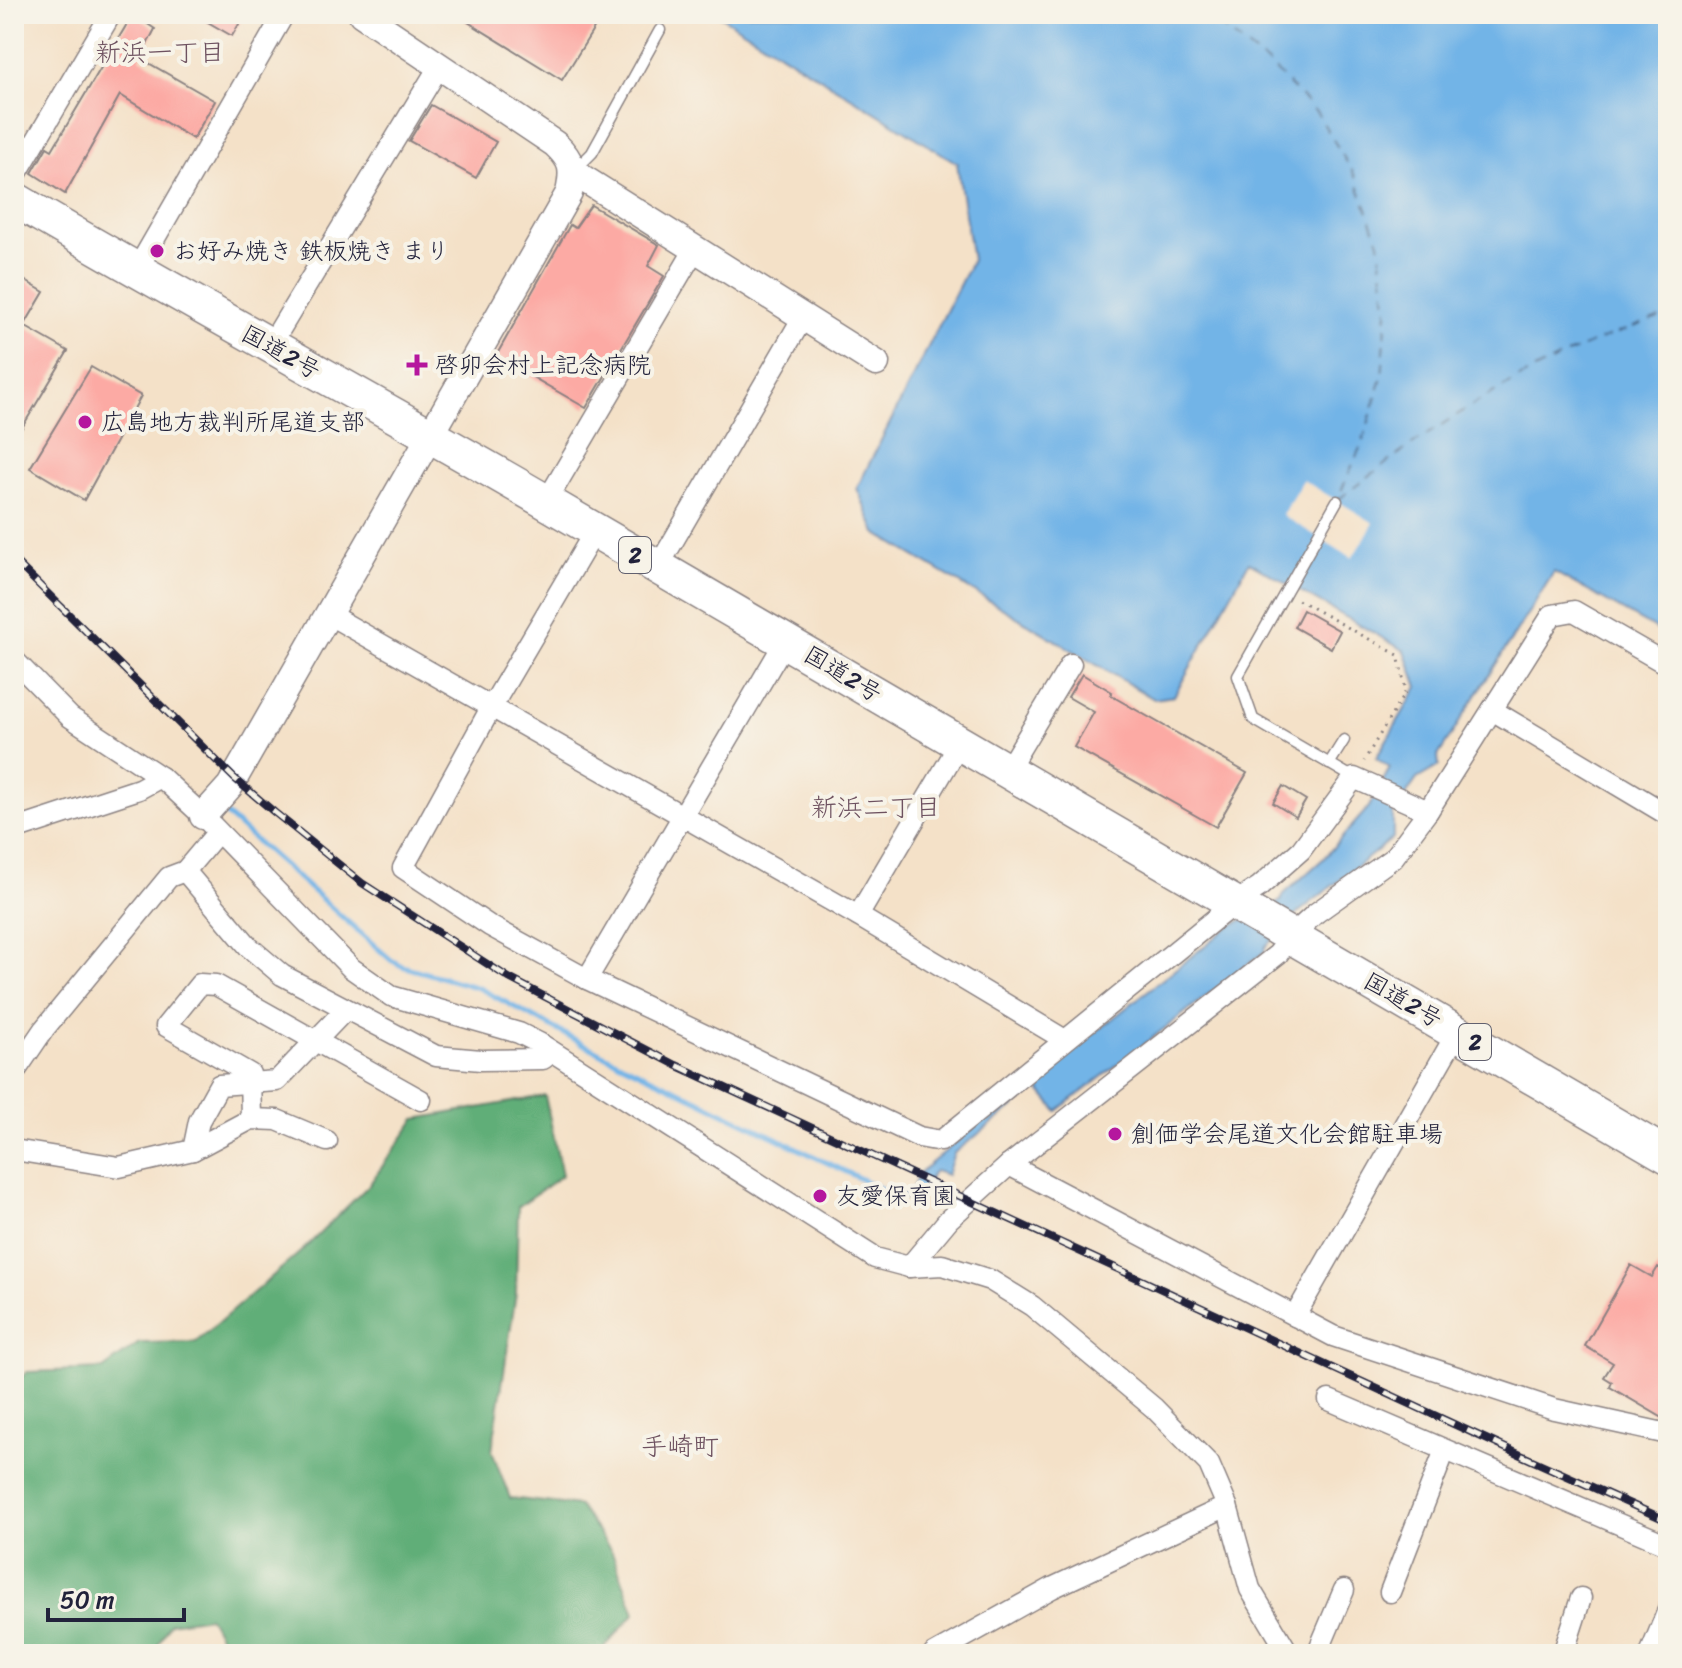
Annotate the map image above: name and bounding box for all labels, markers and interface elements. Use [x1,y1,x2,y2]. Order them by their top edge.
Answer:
district label: 新浜一丁目 [95,29,225,75]
place label: お好み焼き 鉄板焼き まり [173,230,449,272]
marker: お好み焼き 鉄板焼き まり [148,242,166,260]
street label: 国道2号 [233,313,329,391]
place label: 啓卯会村上記念病院 [435,344,651,386]
marker: 啓卯会村上記念病院 [406,354,428,376]
place label: 広島地方裁判所尾道支部 [101,401,365,443]
marker: 広島地方裁判所尾道支部 [76,413,94,431]
road number: 2 [619,537,651,573]
street label: 国道2号 [795,634,891,714]
district label: 新浜二丁目 [811,784,941,830]
street label: 国道2号 [1355,960,1451,1040]
road number: 2 [1459,1024,1491,1060]
place label: 創価学会尾道文化会館駐車場 [1131,1113,1443,1155]
marker: 創価学会尾道文化会館駐車場 [1106,1125,1124,1143]
place label: 友愛保育園 [836,1175,956,1217]
marker: 友愛保育園 [811,1187,829,1205]
district label: 手崎町 [641,1423,719,1469]
scale bar [48,1572,184,1622]
text: 50 m [60,1579,115,1621]

